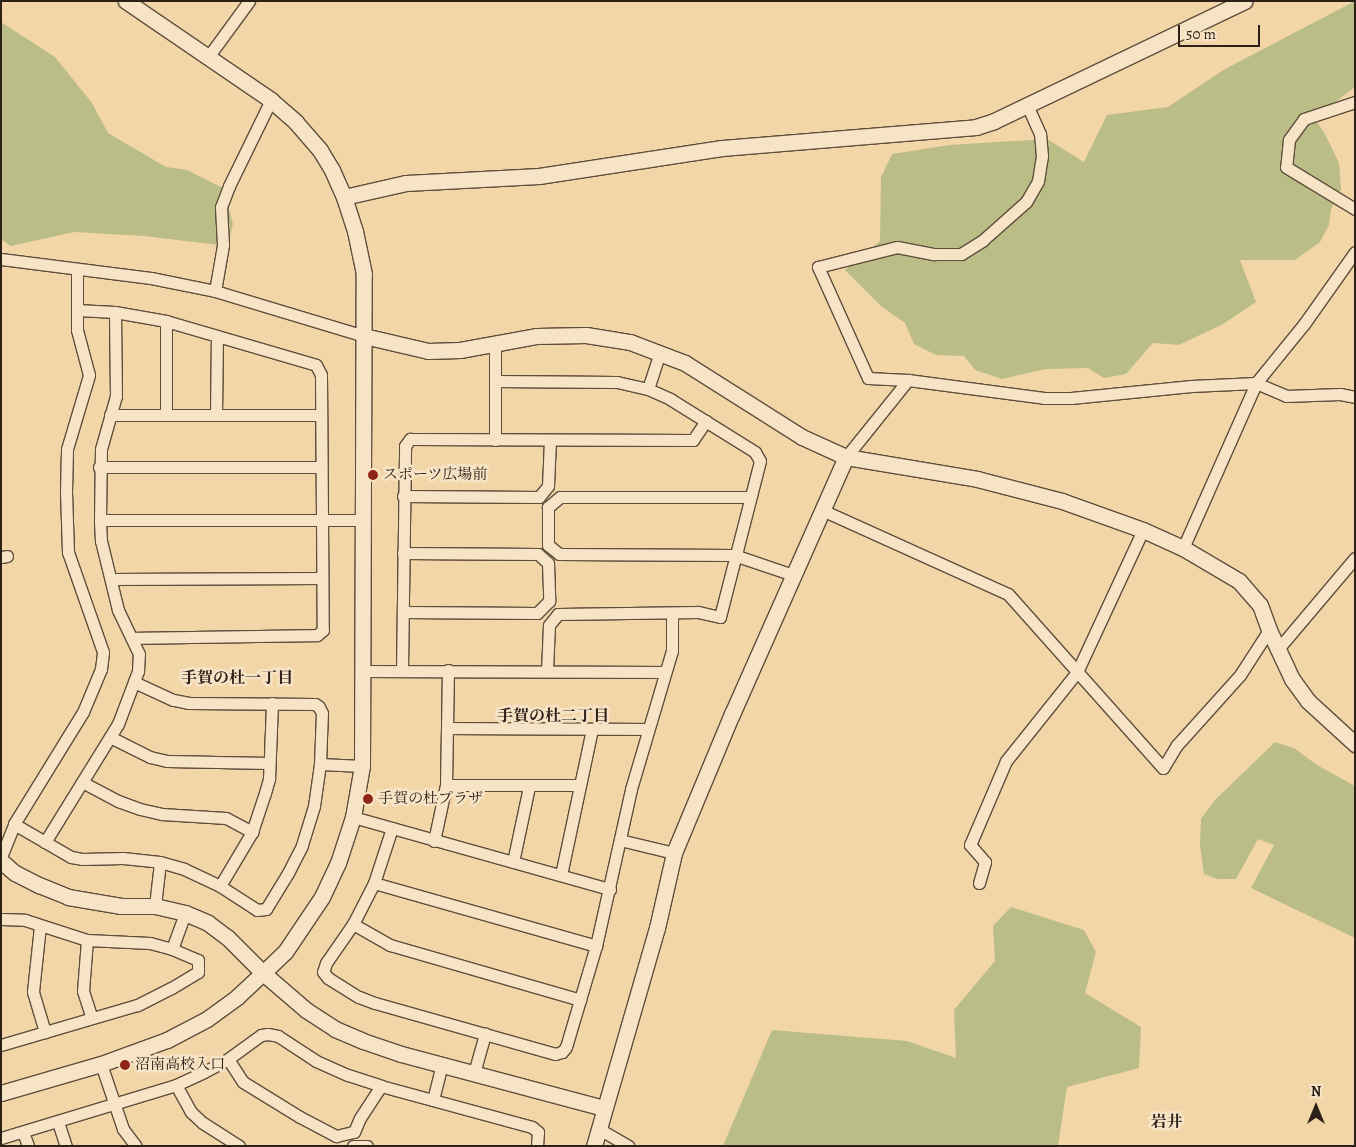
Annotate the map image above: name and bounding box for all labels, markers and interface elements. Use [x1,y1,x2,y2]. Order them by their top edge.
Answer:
scale bar [1181,15,1264,47]
text: 50 m [1186,24,1216,44]
place label: スポーツ広場前 [383,466,488,484]
marker: スポーツ広場前 [367,469,379,481]
district label: 手賀の杜一丁目 [181,668,293,688]
district label: 手賀の杜二丁目 [497,706,609,726]
place label: 手賀の杜プラザ [378,790,483,808]
marker: 手賀の杜プラザ [362,793,374,805]
place label: 沼南高校入口 [135,1056,225,1074]
marker: 沼南高校入口 [119,1059,131,1071]
north arrow [1291,1082,1341,1132]
text: N [1311,1082,1321,1101]
district label: 岩井 [1151,1112,1183,1132]

